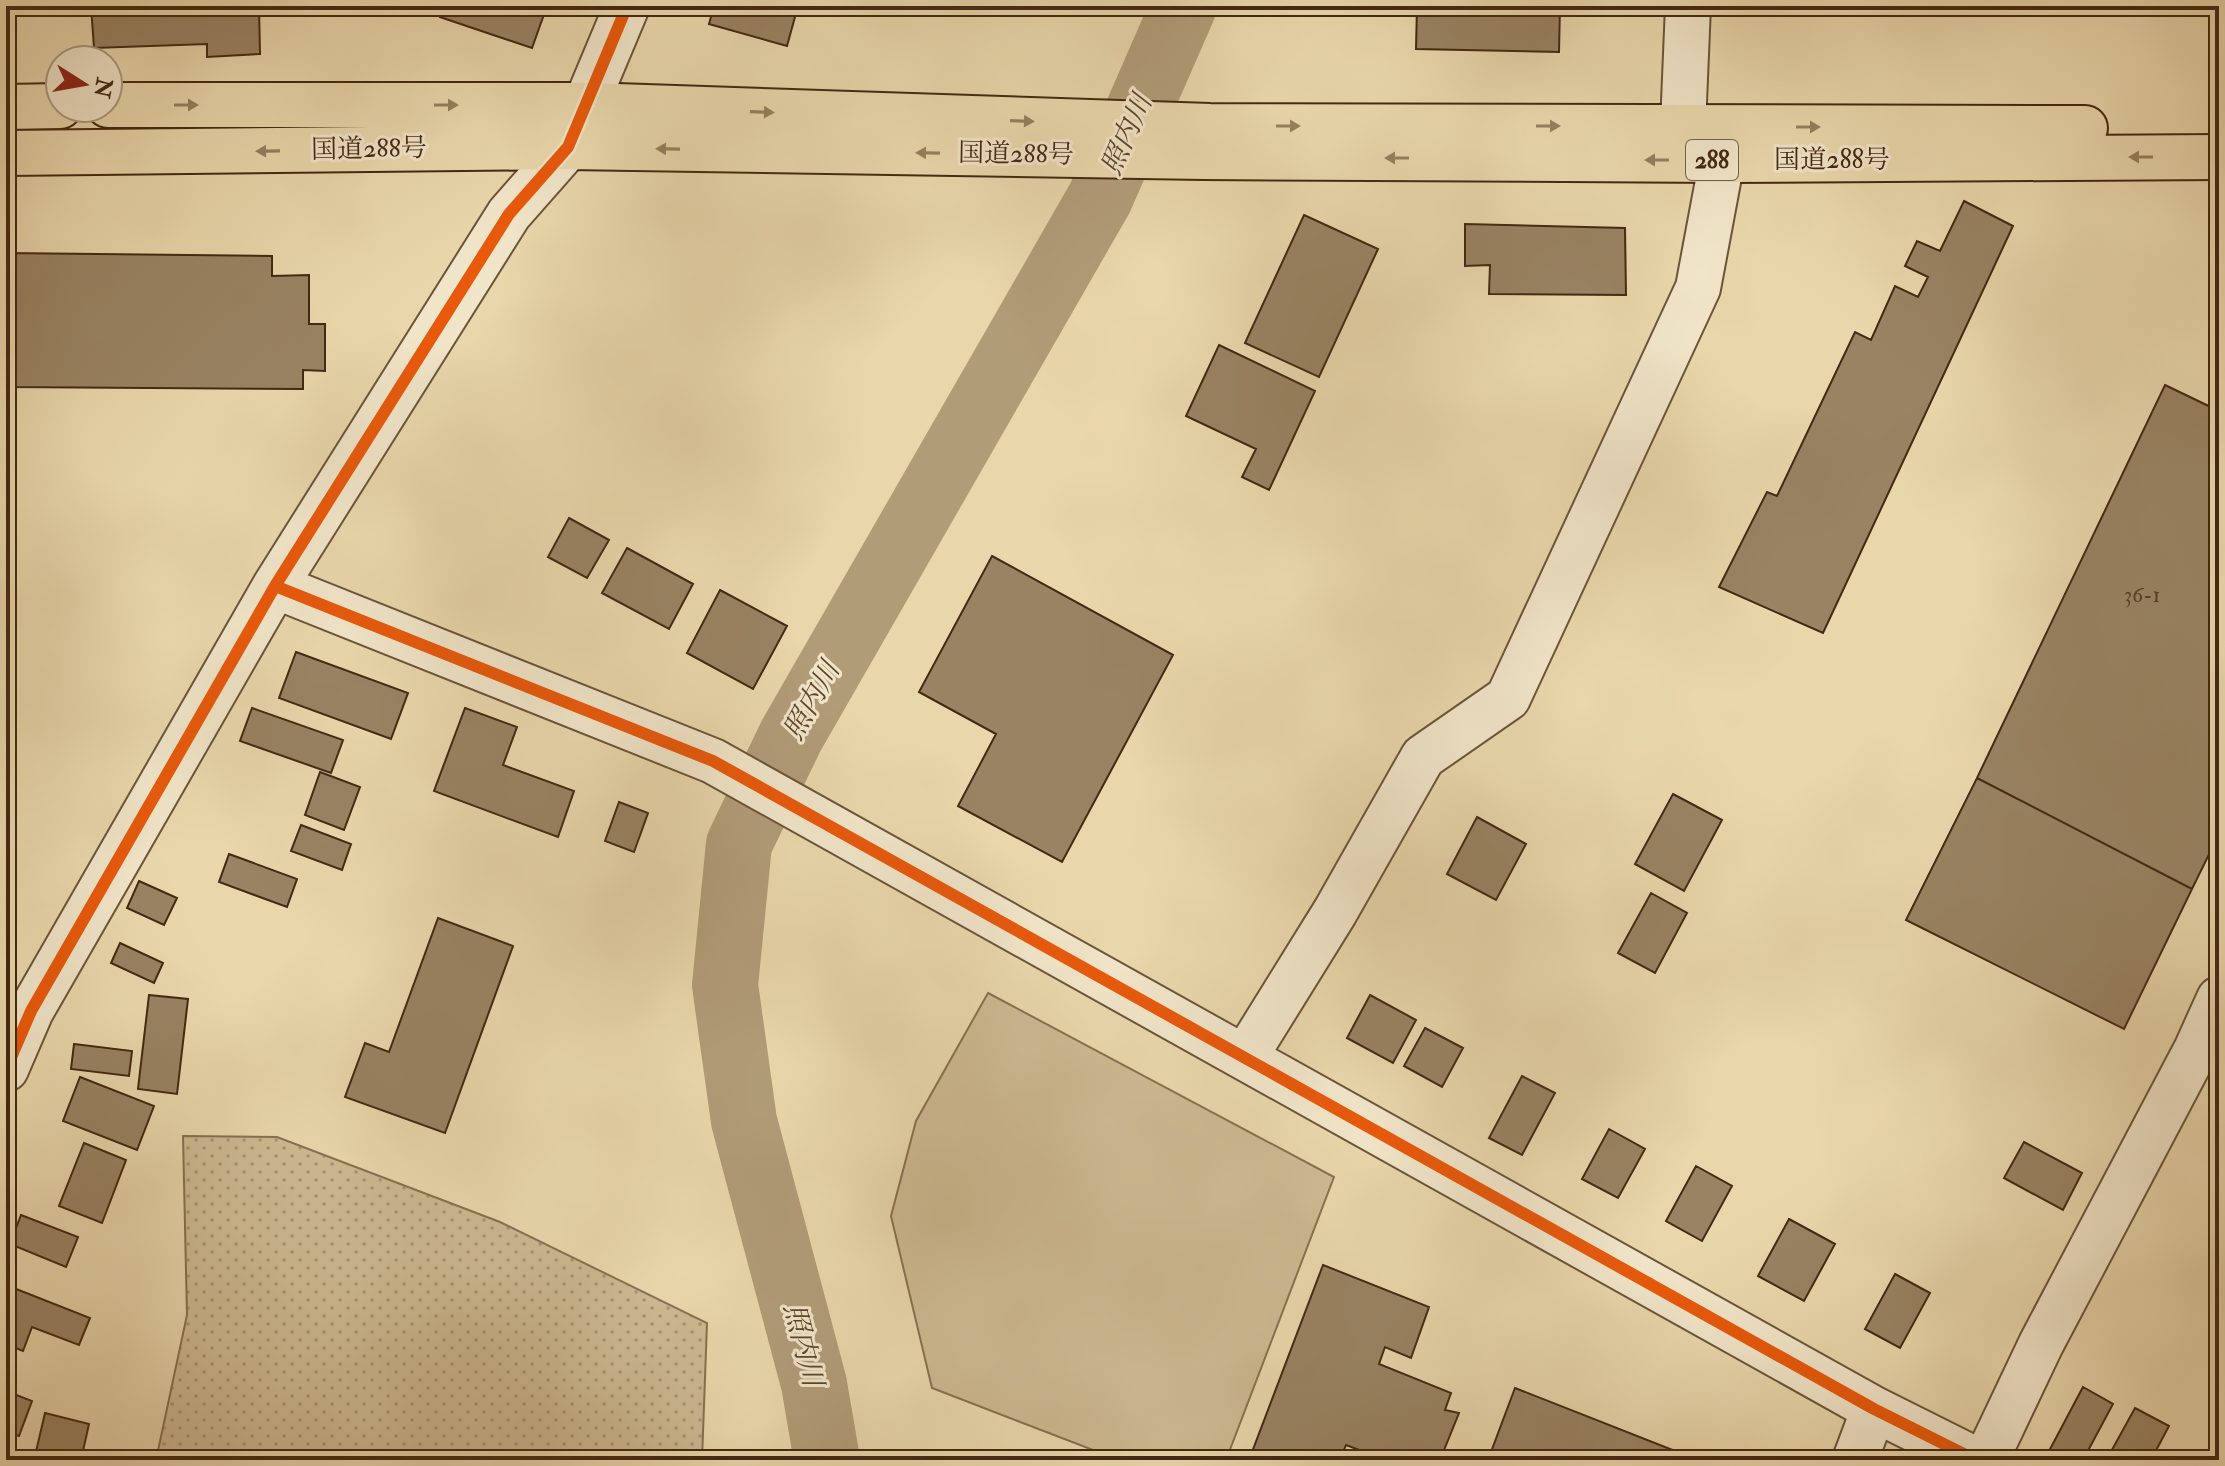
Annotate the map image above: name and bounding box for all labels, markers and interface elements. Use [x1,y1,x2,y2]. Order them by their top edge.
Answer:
north arrow [44,44,124,124]
text: N [87,74,118,100]
water label: 照内川 [1094,87,1161,180]
one-way arrow [174,99,199,111]
one-way arrow [434,99,459,111]
one-way arrow [750,105,775,118]
one-way arrow [1010,114,1035,127]
one-way arrow [1276,120,1301,132]
one-way arrow [1536,120,1561,132]
one-way arrow [1796,121,1821,133]
street label: 国道288号 [311,132,427,166]
street label: 国道288号 [958,137,1074,171]
road number: 288 [1686,140,1738,180]
one-way arrow [655,142,680,155]
one-way arrow [255,144,280,157]
street label: 国道288号 [1774,144,1890,176]
one-way arrow [915,147,940,159]
one-way arrow [2128,151,2153,164]
one-way arrow [1384,152,1409,165]
one-way arrow [1644,154,1669,166]
house number: 36-1 [2124,581,2160,609]
water label: 照内川 [776,653,849,746]
water label: 照内川 [776,1300,831,1393]

